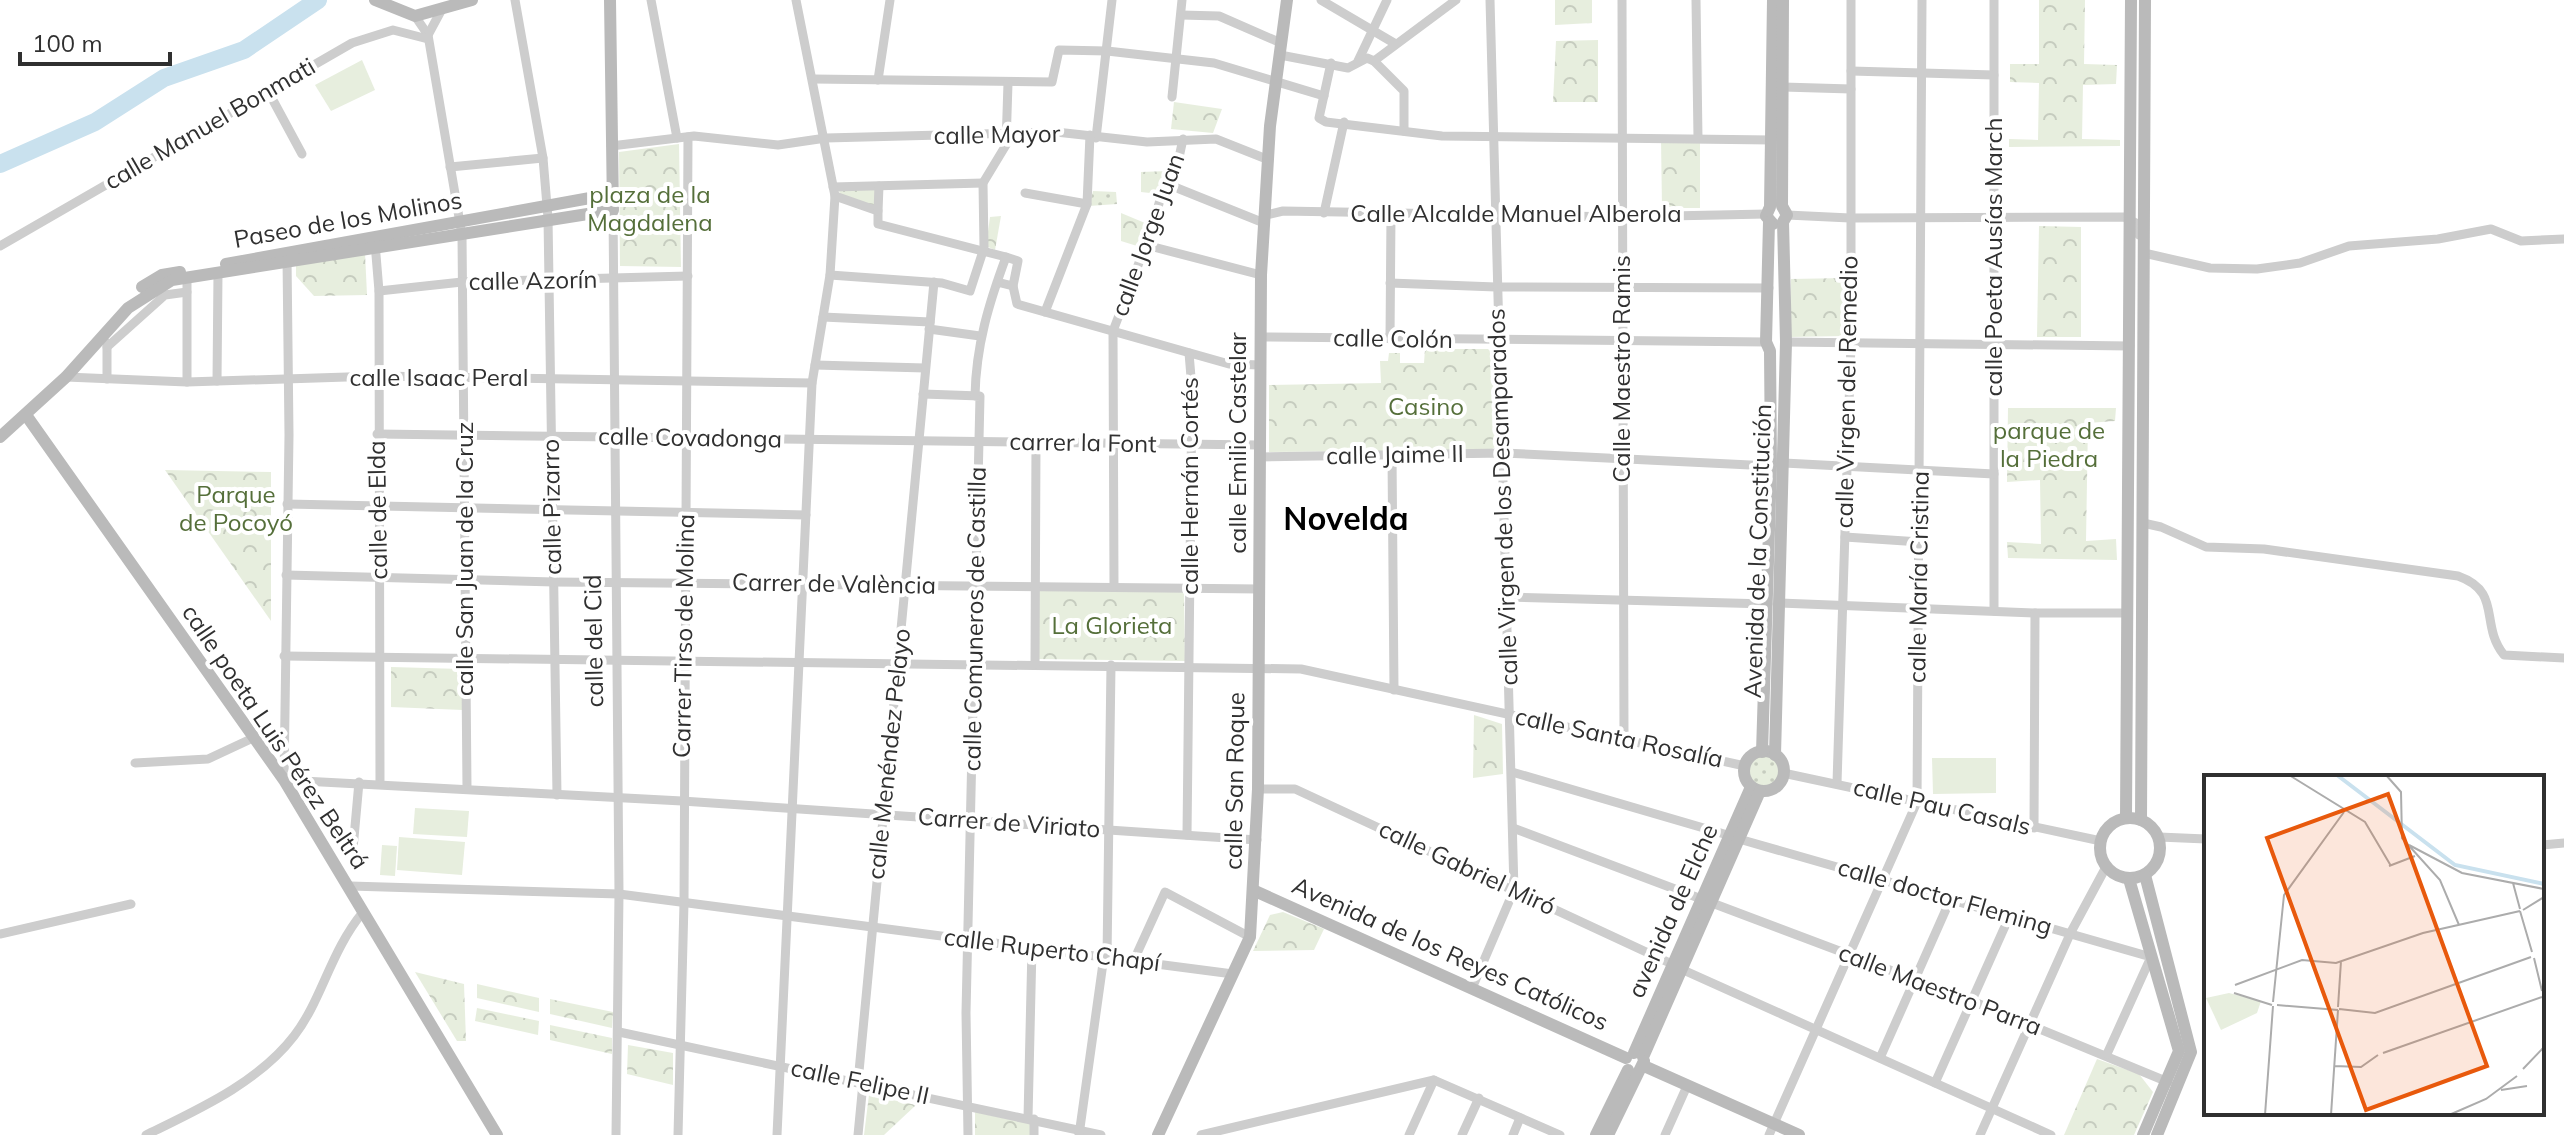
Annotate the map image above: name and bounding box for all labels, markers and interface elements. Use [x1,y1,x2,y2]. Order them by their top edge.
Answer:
scale bar [20,16,170,66]
text: 100 m [32,28,103,58]
street label: calle Manuel Bonmati [99,51,320,196]
street label: calle Mayor [933,118,1061,150]
street label: calle Poeta Ausías March [1978,118,2008,397]
street label: calle Jorge Juan [1104,149,1190,320]
park label: plaza de la Magdalena [587,179,713,237]
street label: Paseo de los Molinos [231,184,464,254]
street label: Calle Alcalde Manuel Alberola [1350,198,1682,228]
street label: Calle Maestro Ramis [1606,255,1636,483]
street label: calle Virgen del Remedio [1829,255,1863,529]
street label: calle Azorín [468,264,598,296]
street label: calle Virgen de los Desamparados [1480,308,1524,686]
street label: calle Colón [1333,322,1453,354]
street label: calle Emilio Castelar [1222,332,1252,554]
street label: calle Isaac Peral [350,362,528,392]
street label: calle Hernán Cortés [1174,377,1204,595]
park label: Casino [1388,391,1464,421]
street label: Avenida de la Constitución [1737,403,1777,699]
park label: parque de la Piedra [1993,415,2105,473]
street label: calle Covadonga [598,420,782,454]
street label: calle San Juan de la Cruz [449,422,479,696]
street label: carrer la Font [1009,426,1157,458]
street label: calle Jaime II [1326,438,1464,470]
street label: calle Pizarro [535,439,567,575]
street label: calle de Elda [361,440,393,580]
street label: calle Comuneros de Castilla [956,466,992,771]
street label: calle María Cristina [1901,471,1935,683]
park label: Parque de Pocoyó [179,479,293,537]
district label: Novelda [1283,498,1409,538]
street label: Carrer Tirso de Molina [666,514,700,758]
street label: Carrer de València [732,566,936,600]
street label: calle del Cid [577,574,609,708]
street label: calle poeta Luis Pérez Beltrá [176,598,376,874]
park label: La Glorieta [1052,610,1172,640]
street label: calle Menéndez Pelayo [860,627,916,881]
street label: calle San Roque [1217,692,1251,870]
street label: calle Santa Rosalía [1513,700,1726,774]
street label: calle Pau Casals [1851,771,2034,841]
inset map [2204,775,2544,1115]
street label: Carrer de Viriato [917,801,1101,843]
street label: calle Gabriel Miró [1374,813,1560,921]
street label: avenida de Elche [1620,819,1724,1002]
street label: calle doctor Fleming [1835,851,2056,941]
street label: Avenida de los Reyes Católicos [1288,870,1613,1037]
street label: calle Ruperto Chapí [942,921,1163,977]
street label: calle Maestro Parra [1835,937,2046,1042]
street label: calle Felipe II [788,1052,932,1110]

